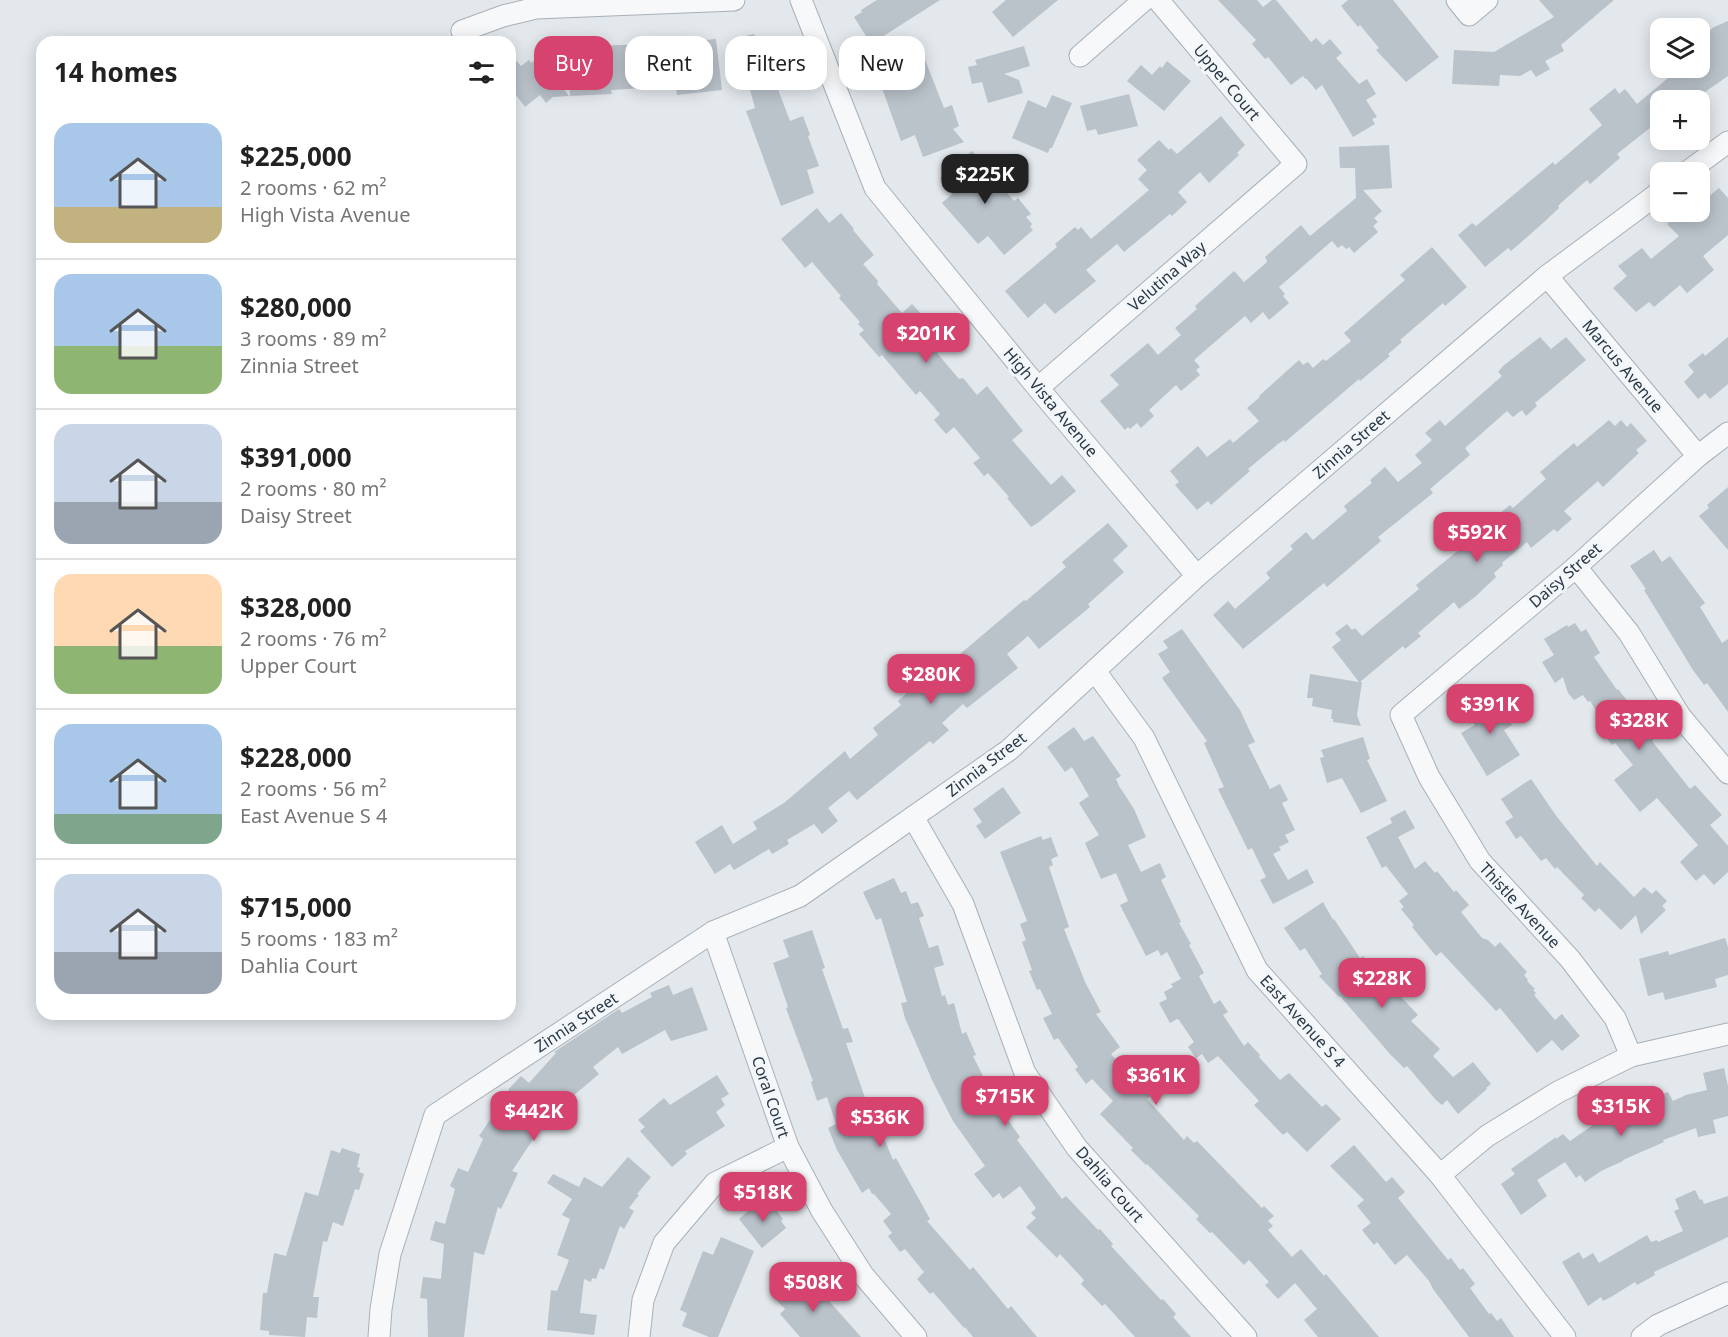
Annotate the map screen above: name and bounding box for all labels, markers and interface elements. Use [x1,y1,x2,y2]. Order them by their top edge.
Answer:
map controls [1650,18,1710,222]
button: layers [1650,18,1710,78]
chip: Buy [534,36,613,90]
chip: Rent [625,36,713,90]
chip: Filters [725,36,827,90]
chip: New [839,36,925,90]
street label: Upper Court [1189,39,1266,125]
text: 14 homes [54,54,178,90]
icon: filters [465,56,498,89]
button: + [1650,90,1710,150]
text: $225,000 [240,138,352,174]
icon: home [102,147,174,219]
pin: $225K [943,154,1027,205]
text: $225K [955,160,1015,187]
button: − [1650,162,1710,222]
text: 2 rooms · 62 m² [240,174,387,201]
text: High Vista Avenue [240,201,410,228]
street label: Velutina Way [1123,235,1211,316]
text: $280,000 [240,289,352,325]
icon: home [102,298,174,370]
pin: $201K [884,313,968,364]
street label: Marcus Avenue [1577,315,1669,417]
text: $201K [896,319,956,346]
text: 3 rooms · 89 m² [240,325,387,352]
street label: High Vista Avenue [999,343,1103,461]
text: Zinnia Street [240,352,359,379]
street label: Zinnia Street [1308,404,1394,483]
text: $391,000 [240,439,352,475]
icon: home [102,448,174,520]
text: 2 rooms · 80 m² [240,475,387,502]
text: Daisy Street [240,502,352,529]
pin: $592K [1435,512,1519,563]
text: $592K [1447,518,1507,545]
street label: Daisy Street [1524,537,1606,613]
text: $328,000 [240,589,352,625]
icon: home [102,598,174,670]
text: 2 rooms · 76 m² [240,625,387,652]
text: Upper Court [240,652,357,679]
pin: $280K [889,654,973,705]
text: $280K [901,660,961,687]
pin: $391K [1448,684,1532,735]
text: $391K [1460,690,1520,717]
pin: $328K [1597,700,1681,751]
text: $328K [1609,706,1669,733]
street label: Zinnia Street [941,726,1031,801]
text: $228,000 [240,739,352,775]
icon: home [102,748,174,820]
text: 2 rooms · 56 m² [240,775,387,802]
text: East Avenue S 4 [240,802,387,829]
street label: Thistle Avenue [1474,857,1566,953]
text: $715,000 [240,889,352,925]
icon: home [102,898,174,970]
text: 5 rooms · 183 m² [240,925,398,952]
text: Dahlia Court [240,952,358,979]
pin: $228K [1340,958,1424,1009]
text: $228K [1352,964,1412,991]
street label: East Avenue S 4 [1255,970,1351,1072]
street label: Zinnia Street [530,987,622,1057]
street label: Coral Court [747,1053,795,1141]
pin: $361K [1114,1055,1198,1106]
text: $361K [1126,1061,1186,1088]
pin: $715K [963,1076,1047,1127]
text: $715K [975,1082,1035,1109]
pin: $315K [1579,1086,1663,1137]
pin: $442K [492,1091,576,1142]
text: $315K [1591,1092,1651,1119]
text: $442K [504,1097,564,1124]
pin: $536K [838,1097,922,1148]
text: $536K [850,1103,910,1130]
street label: Dahlia Court [1071,1141,1149,1227]
pin: $518K [721,1172,805,1223]
text: $518K [733,1178,793,1205]
pin: $508K [771,1262,855,1313]
text: $508K [783,1268,843,1295]

